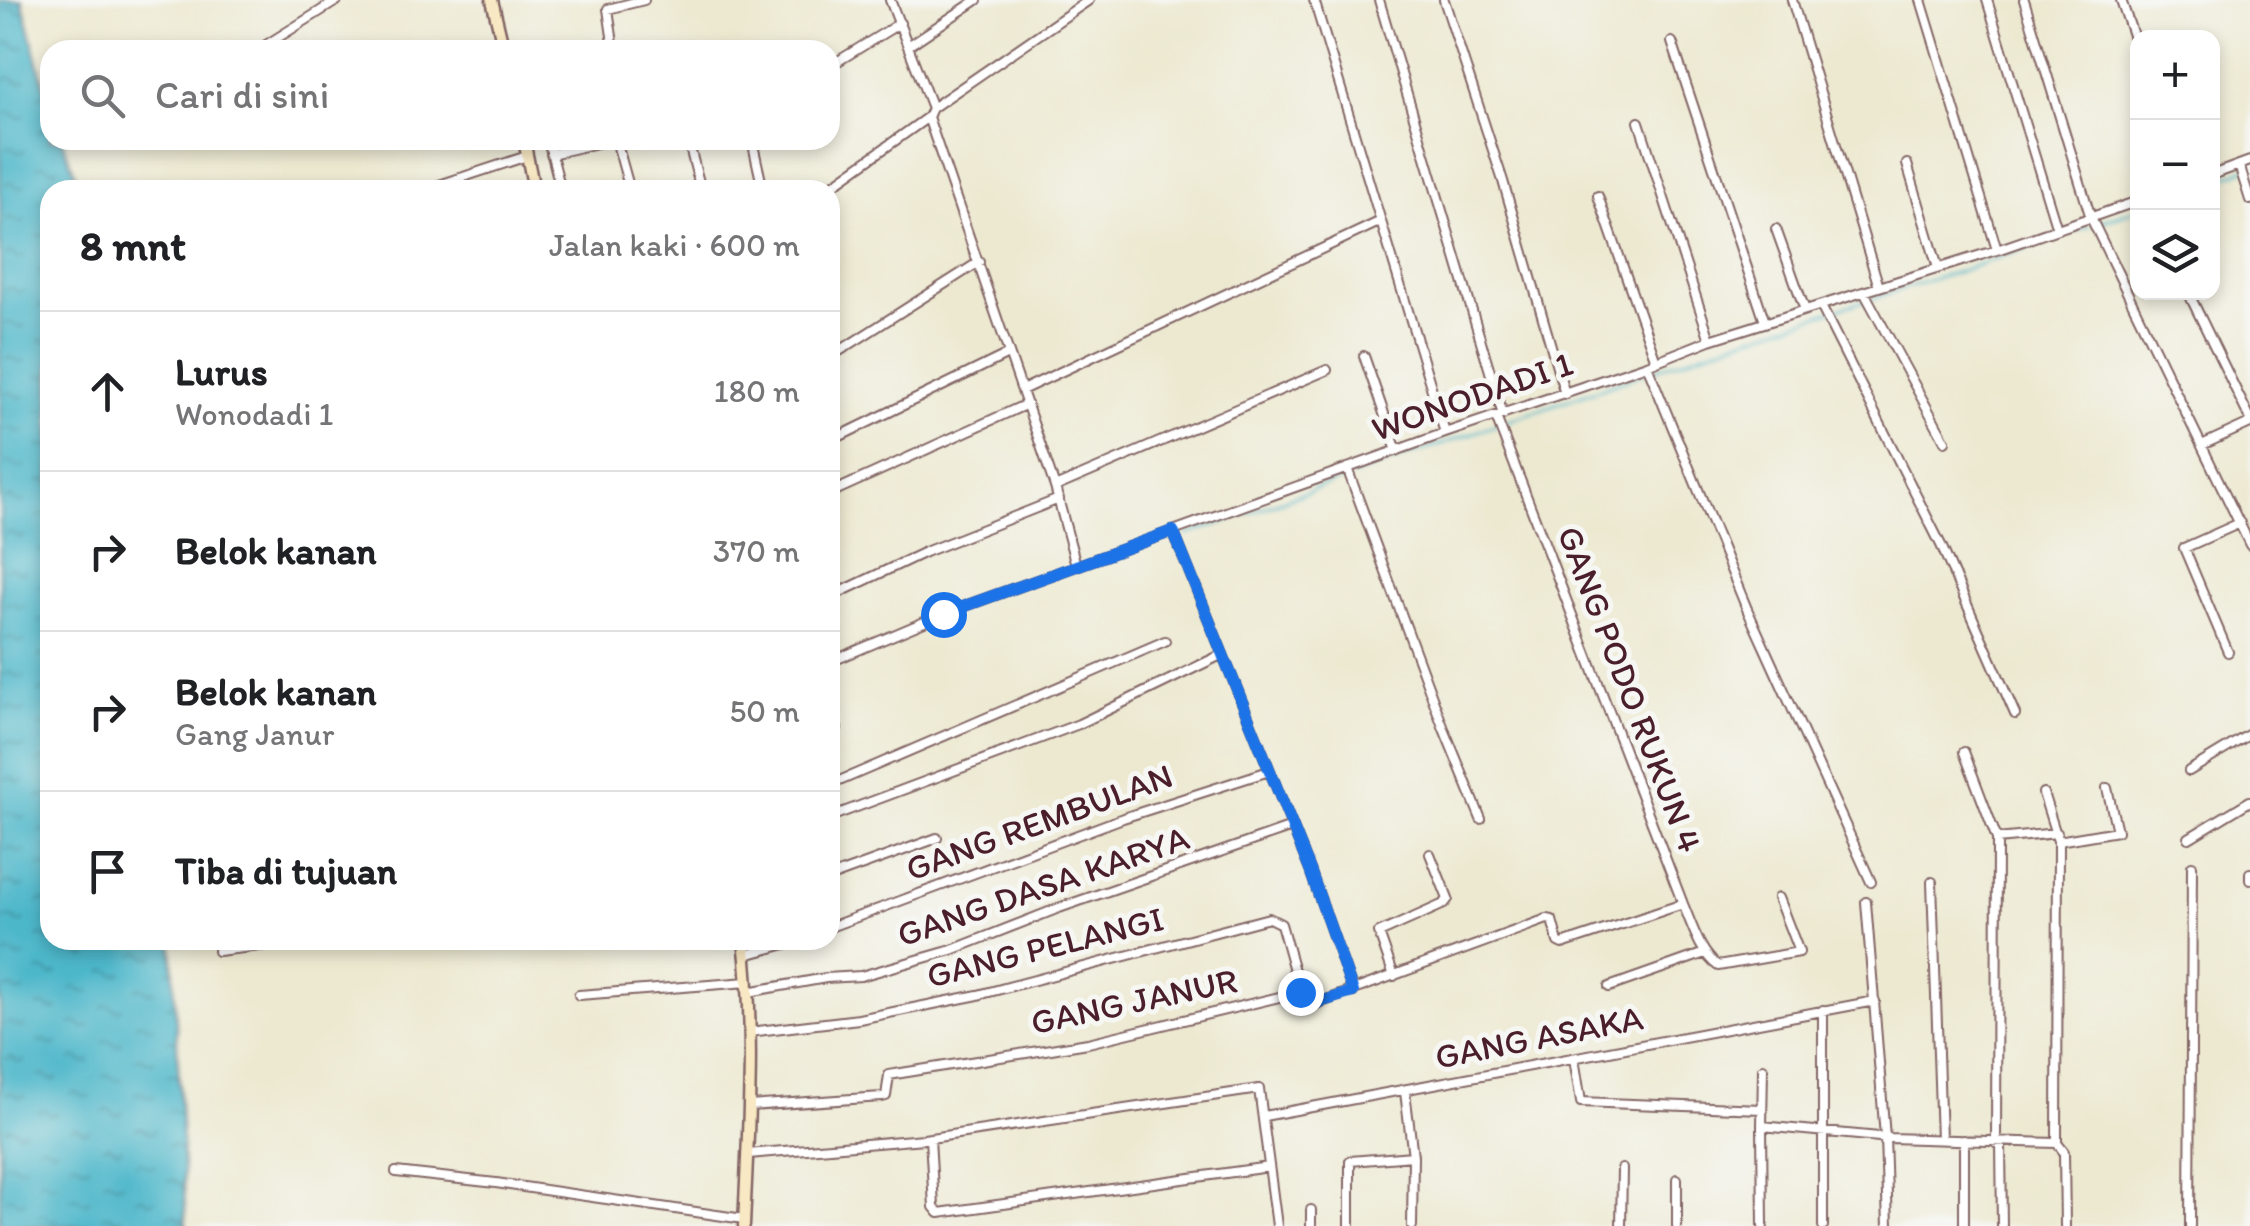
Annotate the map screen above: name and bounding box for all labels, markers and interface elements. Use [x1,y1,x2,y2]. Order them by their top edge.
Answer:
map controls [2130,30,2220,300]
button: + [2130,30,2220,120]
search box [40,40,840,150]
icon: search [75,68,130,123]
text: Cari di sini [155,72,329,118]
button: − [2130,120,2220,210]
button: layers [2130,210,2220,300]
text: 8 mnt [80,220,186,271]
text: Jalan kaki · 600 m [549,226,800,264]
street label: WONODADI 1 [1366,342,1578,450]
text: Lurus [175,349,268,395]
icon: ahead [80,364,135,419]
text: 180 m [714,372,800,410]
text: Wonodadi 1 [175,395,333,433]
street label: GANG PODO RUKUN 4 [1548,520,1712,858]
icon: right [80,524,135,579]
text: Belok kanan [175,528,377,574]
text: 370 m [713,532,800,570]
route start [921,592,967,638]
text: Belok kanan [175,669,377,715]
icon: right [80,684,135,739]
text: 50 m [729,692,800,730]
text: Gang Janur [175,715,334,753]
street label: GANG REMBULAN [900,754,1178,890]
street label: GANG DASA KARYA [892,816,1194,956]
icon: arrive [80,844,135,899]
text: Tiba di tujuan [175,848,397,894]
street label: GANG PELANGI [922,897,1168,997]
street label: GANG JANUR [1027,959,1241,1043]
route end [1278,970,1324,1016]
street label: GANG ASAKA [1432,996,1646,1078]

